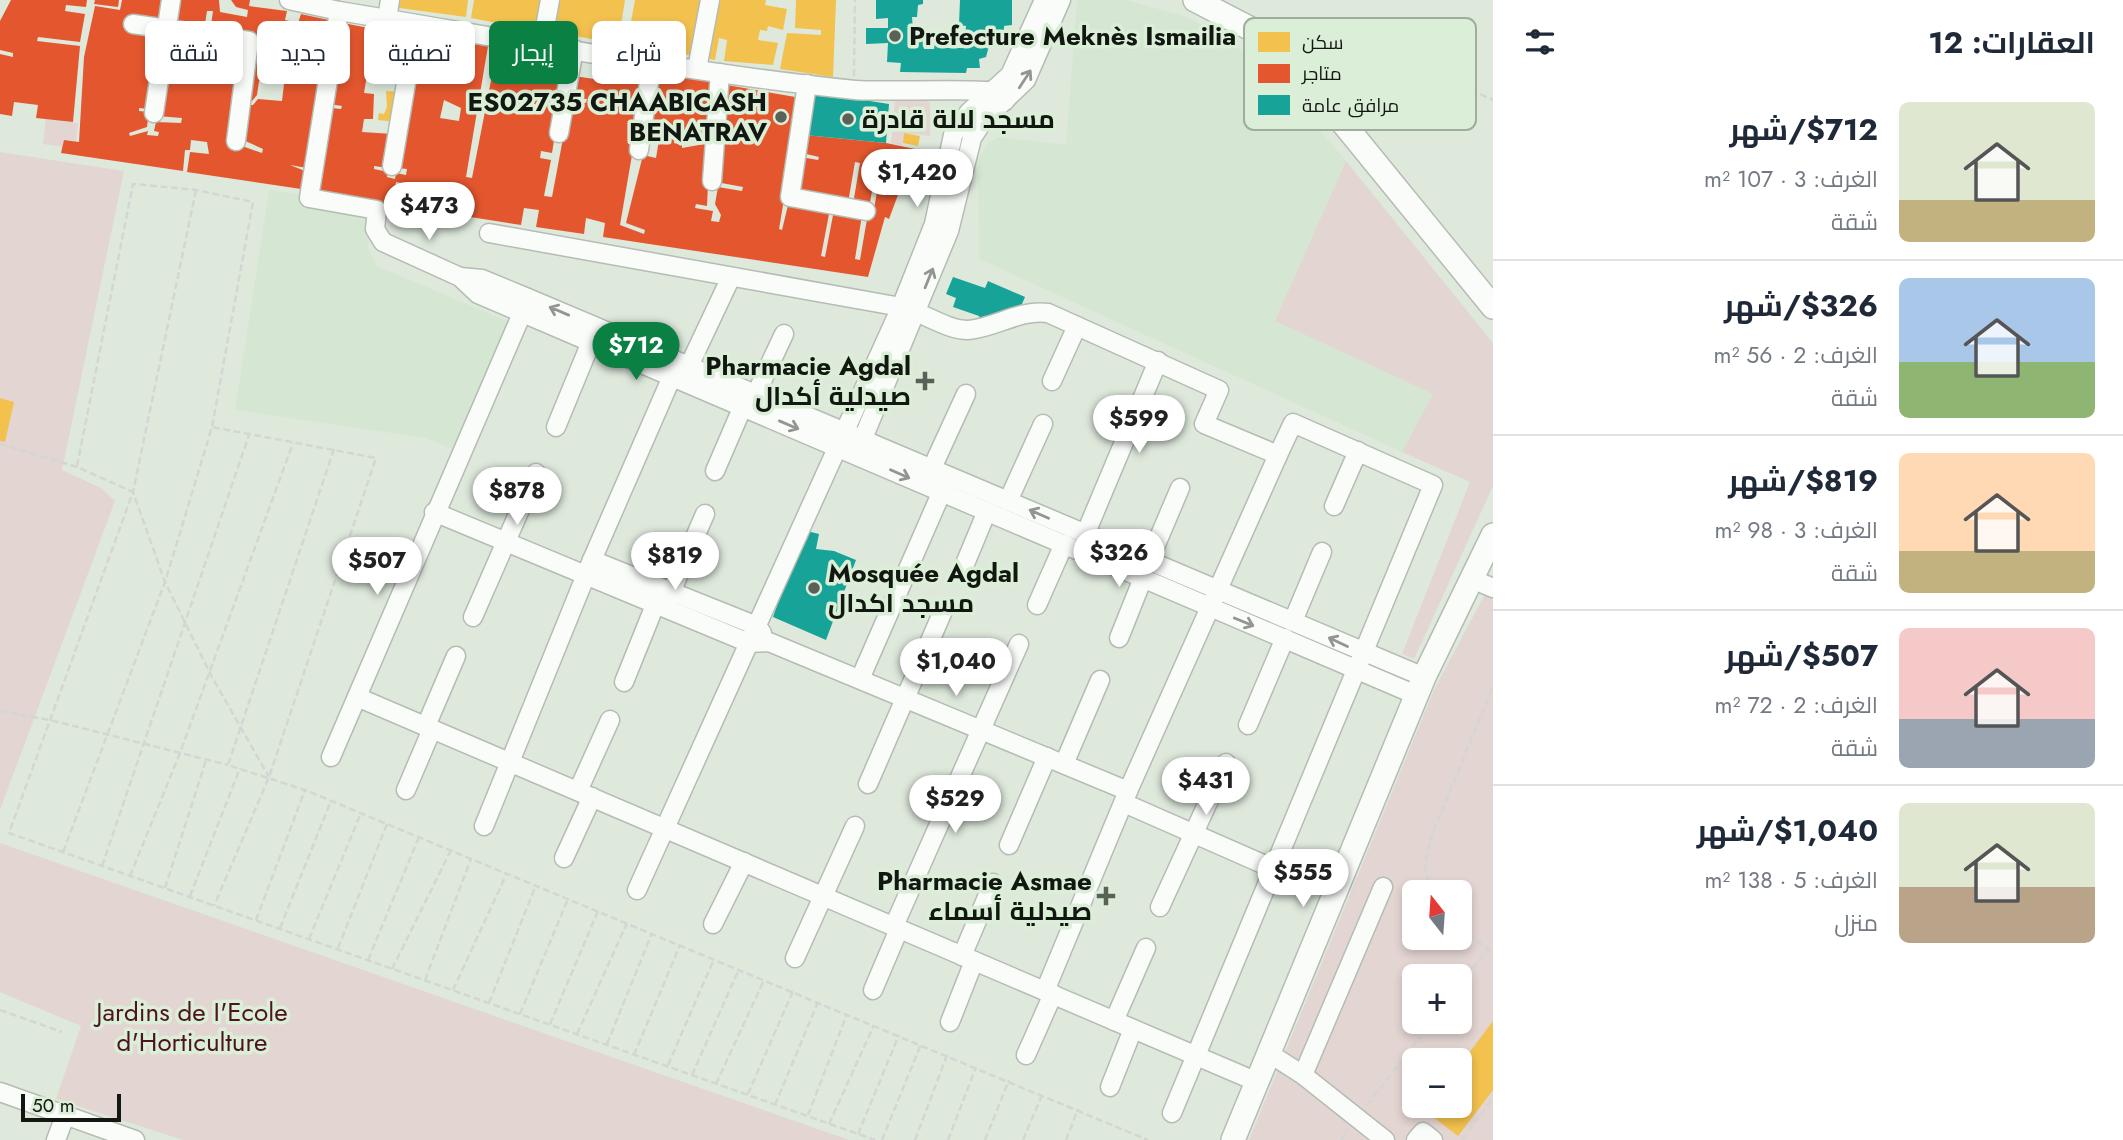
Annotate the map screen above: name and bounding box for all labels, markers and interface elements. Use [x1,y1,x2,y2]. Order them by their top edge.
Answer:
place label: Prefecture Meknès Ismailia [909,17,1236,55]
legend [1244,18,1476,130]
chip: شقة [145,21,243,84]
chip: جديد [257,21,350,84]
chip: تصفية [364,21,475,84]
chip: إيجار [489,21,578,84]
chip: شراء [592,21,686,84]
text: العقارات: 12 [1928,21,2095,64]
icon: filters [1521,23,1559,61]
marker: Prefecture Meknès Ismailia [887,28,903,44]
text: سكن [1302,29,1344,56]
text: متاجر [1301,60,1342,87]
one-way arrow [1018,70,1033,89]
place label: ES02735 CHAABICASH BENATRAV [468,83,768,151]
text: مرافق عامة [1302,92,1399,119]
place label: مسجد لالة قادرة [862,100,1055,138]
text: $712/شهر [1729,108,1878,151]
marker: ES02735 CHAABICASH BENATRAV [773,109,789,125]
marker: مسجد لالة قادرة [840,111,856,127]
icon: home [1955,130,2039,214]
pin: $1,420 [860,150,974,209]
text: $1,420 [877,155,957,189]
text: الغرف: 3 · 107 m² [1704,162,1878,196]
pin: $473 [388,182,470,242]
text: $473 [400,188,458,222]
text: شقة [1831,205,1878,239]
one-way arrow [923,268,936,290]
text: $326/شهر [1724,284,1878,327]
one-way arrow [548,304,570,317]
icon: home [1955,306,2039,390]
pin: $712 [595,322,677,382]
text: $712 [609,328,663,362]
text: الغرف: 2 · 56 m² [1714,338,1878,372]
place label: Pharmacie Agdal صيدلية أكدال [705,347,911,415]
marker: Pharmacie Agdal صيدلية أكدال [917,373,933,389]
text: شقة [1831,381,1878,415]
pin: $599 [1098,396,1180,455]
text: $599 [1109,401,1169,435]
one-way arrow [778,420,799,433]
text: $819/شهر [1728,459,1878,502]
pin: $878 [476,468,558,527]
one-way arrow [889,468,910,481]
text: $878 [489,473,545,507]
icon: home [1955,481,2039,565]
one-way arrow [1028,507,1050,520]
text: الغرف: 3 · 98 m² [1715,513,1878,547]
pin: $326 [1078,530,1160,589]
pin: $819 [634,532,716,592]
text: $326 [1089,535,1149,569]
pin: $507 [336,538,418,597]
text: $819 [647,538,703,572]
text: $507 [348,543,406,577]
place label: Mosquée Agdal مسجد اكدال [828,554,1019,622]
text: شقة [1831,556,1878,590]
marker: Mosquée Agdal مسجد اكدال [806,580,822,596]
one-way arrow [1233,616,1255,629]
text: $507/شهر [1725,634,1878,677]
one-way arrow [1328,635,1349,648]
pin: $1,040 [899,638,1013,698]
text: $1,040 [916,644,996,678]
icon: home [1955,656,2039,740]
text: الغرف: 2 · 72 m² [1715,688,1878,722]
text: شقة [1831,731,1878,765]
pin: $431 [1165,758,1247,817]
text: $431 [1178,763,1234,797]
pin: $529 [914,776,996,835]
text: $529 [925,781,985,815]
text: $1,040/شهر [1697,809,1878,852]
icon: home [1955,831,2039,915]
pin: $555 [1262,850,1344,909]
text: $555 [1274,855,1332,889]
place label: Pharmacie Asmae صيدلية أسماء [877,862,1092,930]
text: الغرف: 5 · 138 m² [1704,863,1878,897]
north arrow [1402,880,1472,950]
map controls [1402,880,1472,1118]
marker: Pharmacie Asmae صيدلية أسماء [1098,888,1114,904]
text: منزل [1834,906,1878,940]
button: + [1402,964,1472,1034]
park label: Jardins de I'Ecole d'Horticulture [93,993,288,1061]
button: − [1402,1048,1472,1118]
scale bar [21,1091,121,1123]
text: 50 m [32,1092,75,1119]

